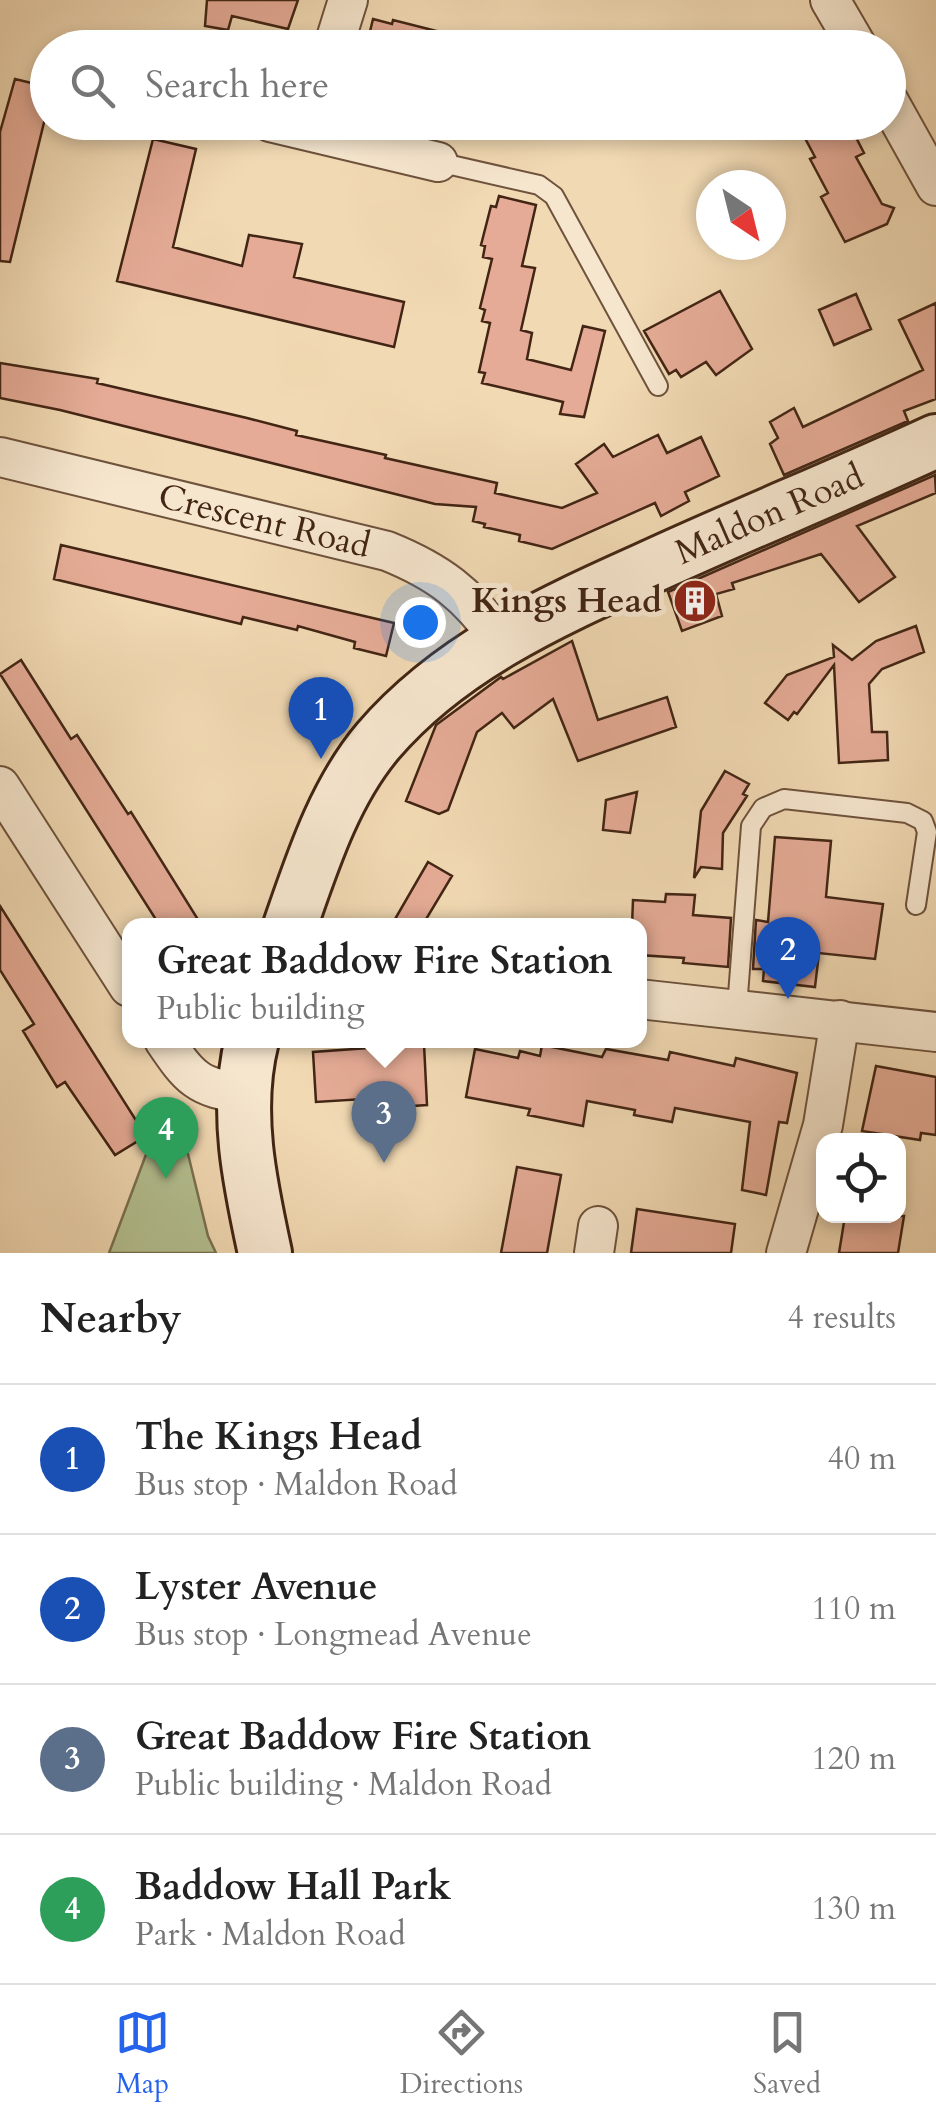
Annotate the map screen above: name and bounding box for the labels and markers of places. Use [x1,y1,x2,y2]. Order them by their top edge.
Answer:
place label: Kings Head [471,577,662,625]
building icon: Kings Head [672,578,718,624]
pin: 1 [288,676,354,759]
pin: 2 [756,916,820,999]
pin: 3 [352,1080,416,1163]
pin: 4 [134,1096,198,1179]

